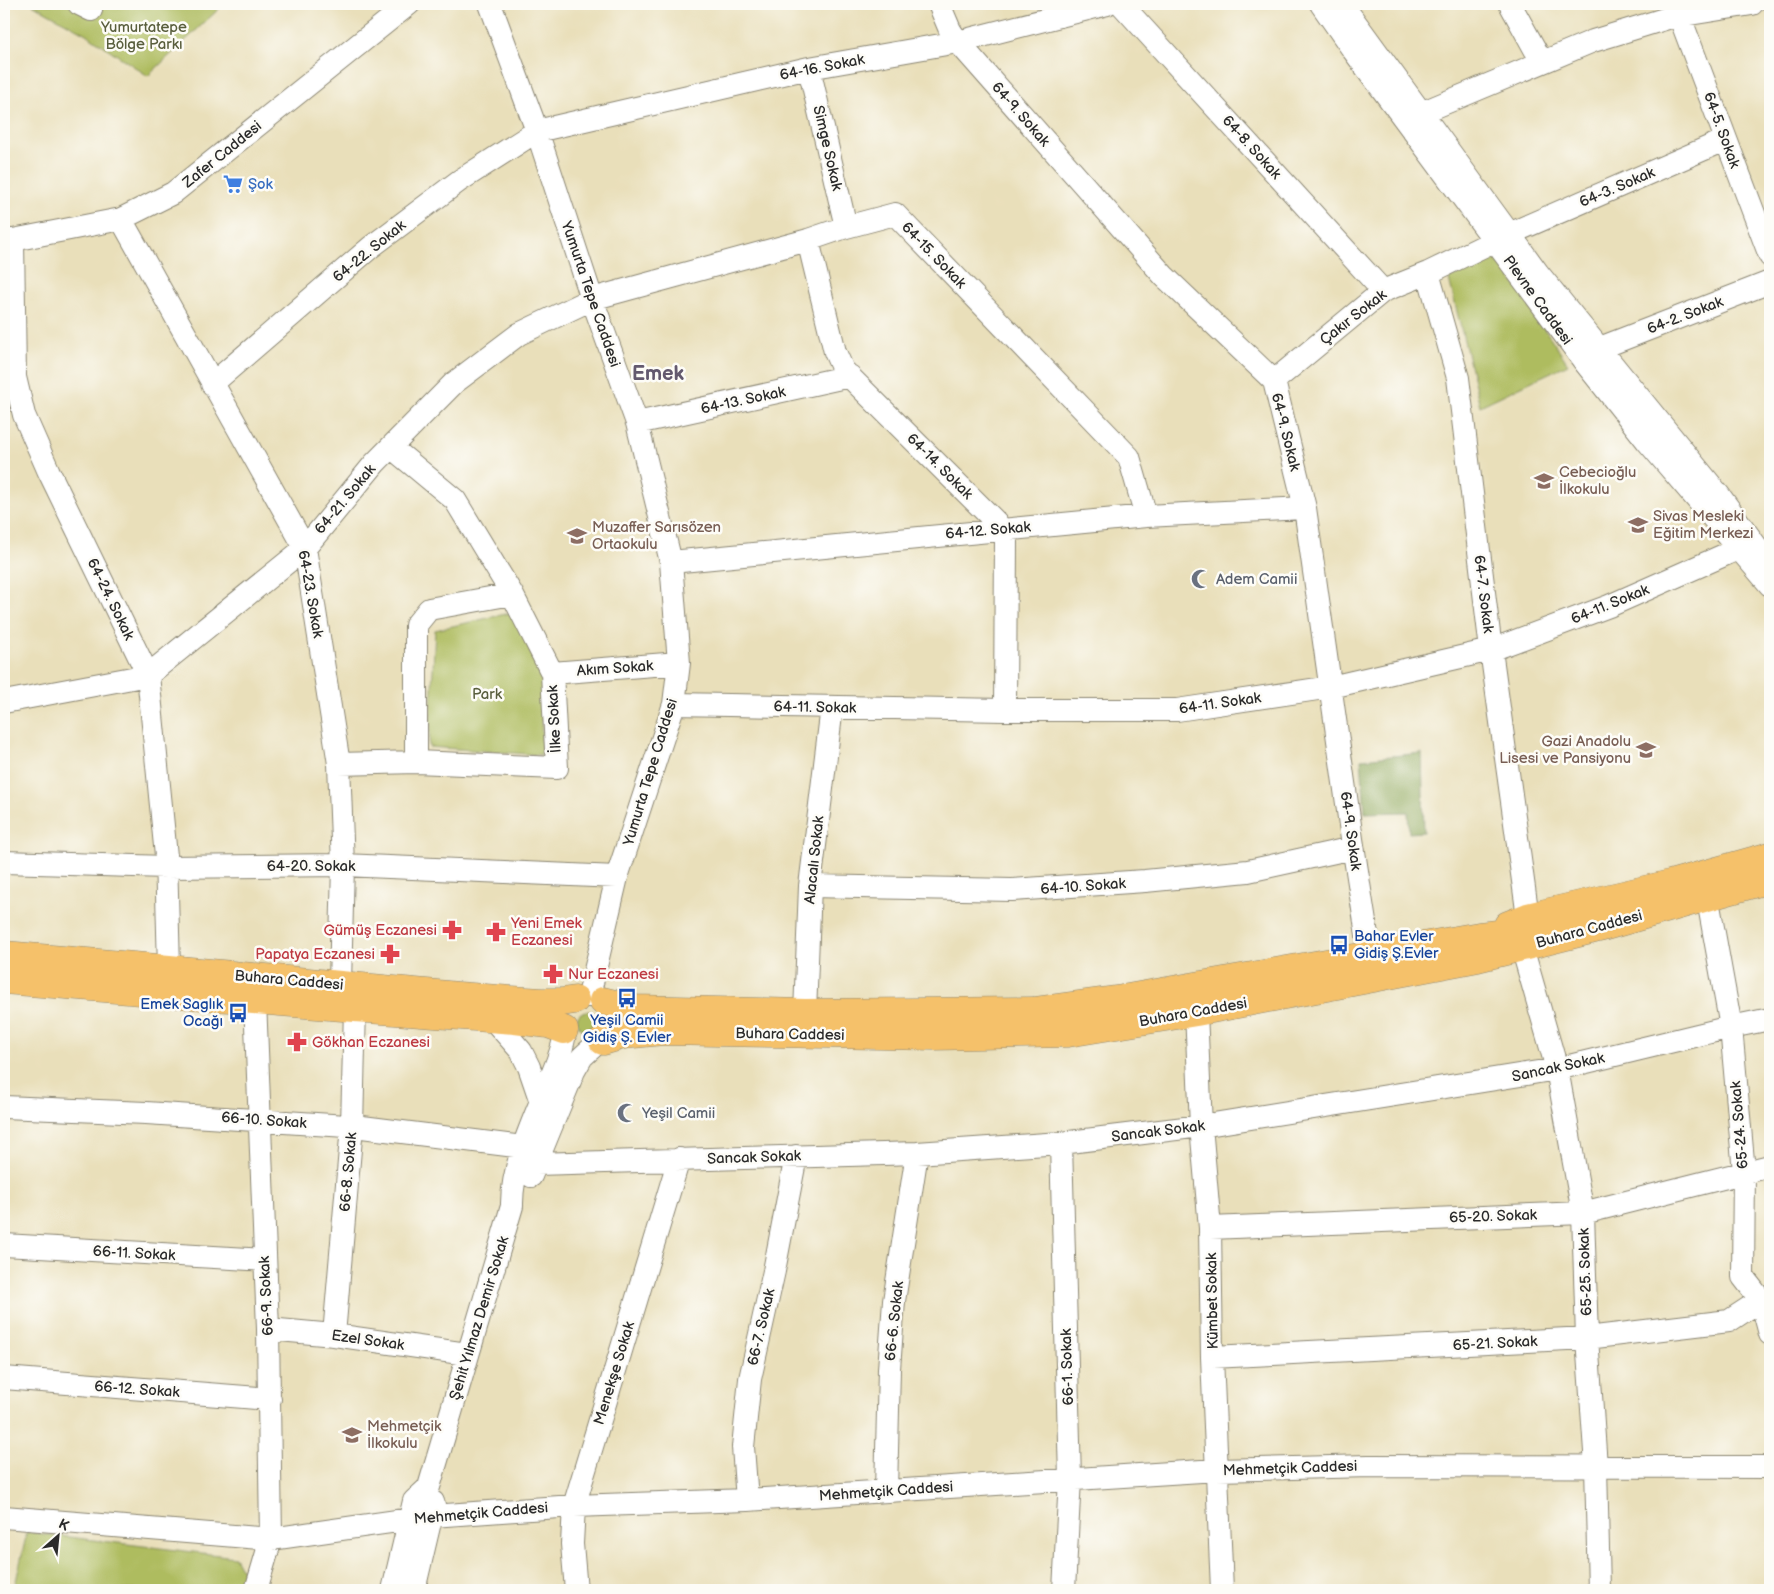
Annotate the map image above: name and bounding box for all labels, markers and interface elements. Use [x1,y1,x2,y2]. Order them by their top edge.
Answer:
park label: Yumurtatepe Bölge Parkı [100,18,187,54]
street label: 64-16. Sokak [778,50,867,85]
street label: 64-9. Sokak [987,78,1054,151]
street label: 64-5. Sokak [1699,90,1744,171]
street label: Simge Sokak [808,104,847,193]
street label: 64-8. Sokak [1218,111,1286,184]
street label: Zafer Caddesi [178,117,266,193]
street label: 64-3. Sokak [1577,163,1658,212]
supermarket icon: Şok [222,173,244,195]
place label: Şok [248,175,274,194]
street label: 64-22. Sokak [329,216,410,287]
street label: Yumurta Tepe Caddesi [556,218,624,370]
street label: 64-15. Sokak [897,218,971,293]
street label: Plevne Caddesi [1499,252,1577,349]
street label: Çakır Sokak [1316,285,1391,349]
street label: 64-2. Sokak [1644,292,1726,339]
district label: Emek [632,362,685,386]
street label: 64-13. Sokak [699,382,788,419]
street label: 64-9. Sokak [1267,391,1305,474]
street label: 64-14. Sokak [903,429,977,504]
street label: 64-21. Sokak [311,460,381,538]
place label: Cebecioğlu İlkokulu [1559,463,1636,499]
school or university icon: Cebecioğlu İlkokulu [1533,470,1555,492]
place label: Sivas Mesleki Eğitim Merkezi [1653,507,1754,543]
school or university icon: Sivas Mesleki Eğitim Merkezi [1627,514,1649,536]
street label: 64-12. Sokak [945,517,1032,544]
place label: Muzaffer Sarısözen Ortaokulu [592,518,721,554]
school or university icon: Muzaffer Sarısözen Ortaokulu [566,525,588,547]
street label: 64-23. Sokak [293,549,328,640]
street label: 64-7. Sokak [1469,554,1498,635]
street label: 64-24. Sokak [83,555,139,644]
mosque icon: Adem Camii [1190,568,1212,590]
place label: Adem Camii [1216,570,1297,589]
street label: 64-11. Sokak [1568,580,1653,629]
street label: Akım Sokak [576,656,655,681]
street label: İlke Sokak [543,684,566,753]
park label: Park [472,685,503,704]
street label: 64-11. Sokak [1178,688,1263,719]
street label: Yumurta Tepe Caddesi [619,696,682,849]
street label: 64-11. Sokak [774,697,857,718]
place label: Gazi Anadolu Lisesi ve Pansiyonu [1499,732,1631,768]
school or university icon: Gazi Anadolu Lisesi ve Pansiyonu [1635,739,1657,761]
street label: 64-9. Sokak [1336,790,1366,872]
street label: Alacalı Sokak [800,814,829,905]
street label: 64-20. Sokak [267,857,356,876]
street label: 64-10. Sokak [1040,874,1127,899]
street label: Buhara Caddesi [1534,906,1644,953]
place label: Yeni Emek Eczanesi [510,914,583,950]
pharmacy icon: Gümüş Eczanesi [441,919,463,941]
place label: Gümüş Eczanesi [323,921,437,940]
pharmacy icon: Yeni Emek Eczanesi [485,921,507,943]
place label: Bahar Evler Gidiş Ş.Evler [1354,927,1439,963]
bus stop icon: Bahar Evler Gidiş Ş.Evler [1328,934,1350,956]
pharmacy icon: Papatya Eczanesi [379,943,401,965]
place label: Papatya Eczanesi [255,945,375,964]
pharmacy icon: Nur Eczanesi [542,963,564,985]
place label: Nur Eczanesi [568,965,659,984]
street label: Buhara Caddesi [234,966,344,995]
bus stop icon: Yeşil Camii Gidiş Ş. Evler [616,987,638,1009]
street label: Buhara Caddesi [1138,994,1249,1031]
place label: Emek Saglık Ocağı [140,995,224,1031]
bus stop icon: Emek Saglık Ocağı [227,1002,249,1024]
place label: Yeşil Camii Gidiş Ş. Evler [583,1011,672,1047]
street label: Buhara Caddesi [735,1024,845,1045]
pharmacy icon: Gökhan Eczanesi [286,1031,308,1053]
place label: Gökhan Eczanesi [312,1033,430,1052]
street label: Sancak Sokak [1510,1048,1607,1087]
street label: 65-24. Sokak [1726,1080,1753,1170]
mosque icon: Yeşil Camii [616,1102,638,1124]
place label: Yeşil Camii [641,1104,715,1123]
street label: 66-10. Sokak [221,1108,308,1133]
street label: Sancak Sokak [1110,1116,1207,1147]
street label: 66-8. Sokak [336,1131,361,1213]
street label: Sancak Sokak [707,1146,802,1169]
street label: 65-20. Sokak [1449,1205,1538,1228]
street label: 65-25. Sokak [1574,1227,1597,1316]
street label: Şehit Yılmaz Demir Sokak [445,1233,514,1402]
street label: 66-11. Sokak [92,1242,176,1265]
street label: Kümbet Sokak [1202,1252,1223,1349]
street label: 66-9. Sokak [255,1255,278,1336]
street label: 66-6. Sokak [881,1280,908,1362]
street label: 66-7. Sokak [743,1286,780,1367]
street label: Menekşe Sokak [590,1319,639,1427]
street label: Ezel Sokak [330,1326,406,1355]
street label: 66-1. Sokak [1057,1328,1078,1406]
street label: 65-21. Sokak [1452,1332,1539,1355]
street label: 66-12. Sokak [94,1377,181,1402]
place label: Mehmetçik İlkokulu [367,1417,442,1453]
school or university icon: Mehmetçik İlkokulu [341,1424,363,1446]
street label: Mehmetçik Caddesi [1222,1457,1358,1480]
street label: Mehmetçik Caddesi [818,1477,954,1506]
street label: Mehmetçik Caddesi [413,1498,549,1529]
north arrow [32,1512,82,1562]
text: K [56,1515,72,1535]

